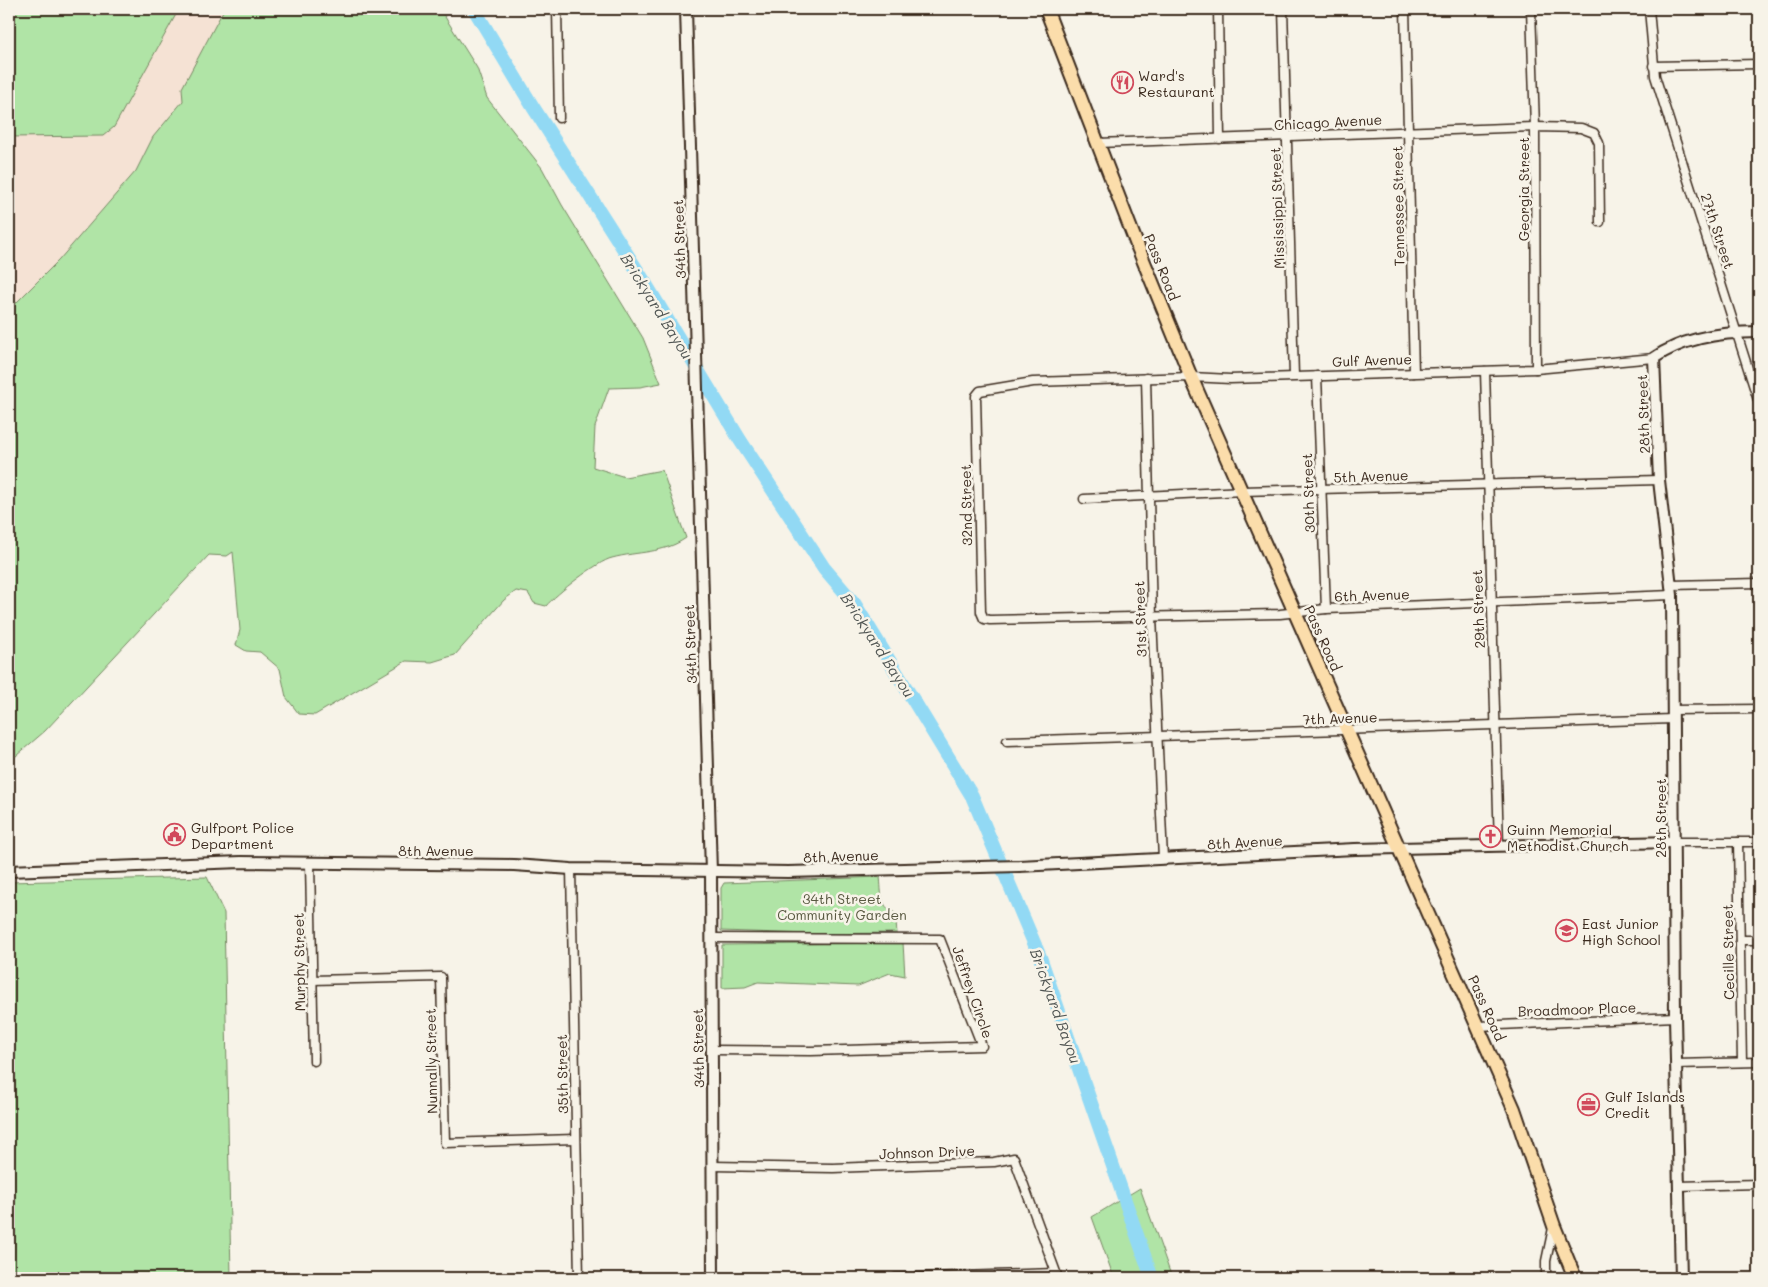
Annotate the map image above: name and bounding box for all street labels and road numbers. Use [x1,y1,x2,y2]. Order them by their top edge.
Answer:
street label: Chicago Avenue [1273,110,1383,134]
street label: Georgia Street [1514,137,1533,241]
street label: Tennessee Street [1387,146,1409,266]
street label: Mississippi Street [1265,147,1289,269]
street label: 27th Street [1697,191,1739,271]
street label: 34th Street [668,199,690,279]
street label: Pass Road [1140,231,1184,303]
street label: Gulf Avenue [1332,349,1412,371]
street label: 28th Street [1632,374,1654,454]
street label: 30th Street [1297,453,1319,533]
street label: 32nd Street [956,464,976,546]
street label: 5th Avenue [1333,465,1409,487]
street label: 29th Street [1467,569,1489,649]
street label: 31st Street [1129,580,1151,658]
street label: 6th Avenue [1334,584,1410,606]
street label: Pass Road [1300,602,1346,674]
street label: 34th Street [679,604,701,684]
street label: 7th Avenue [1302,707,1378,729]
street label: 28th Street [1651,778,1670,858]
street label: 8th Avenue [1207,831,1283,853]
street label: 8th Avenue [398,841,474,860]
street label: 8th Avenue [803,845,879,867]
street label: Cecille Street [1718,904,1738,1000]
street label: Murphy Street [289,912,309,1012]
street label: Jeffrey Circle [948,943,998,1041]
street label: Pass Road [1464,972,1510,1044]
street label: Broadmoor Place [1517,997,1637,1021]
street label: Nunnally Street [421,1008,441,1114]
street label: 34th Street [688,1008,708,1088]
street label: 35th Street [552,1034,572,1114]
street label: Johnson Drive [879,1141,975,1163]

